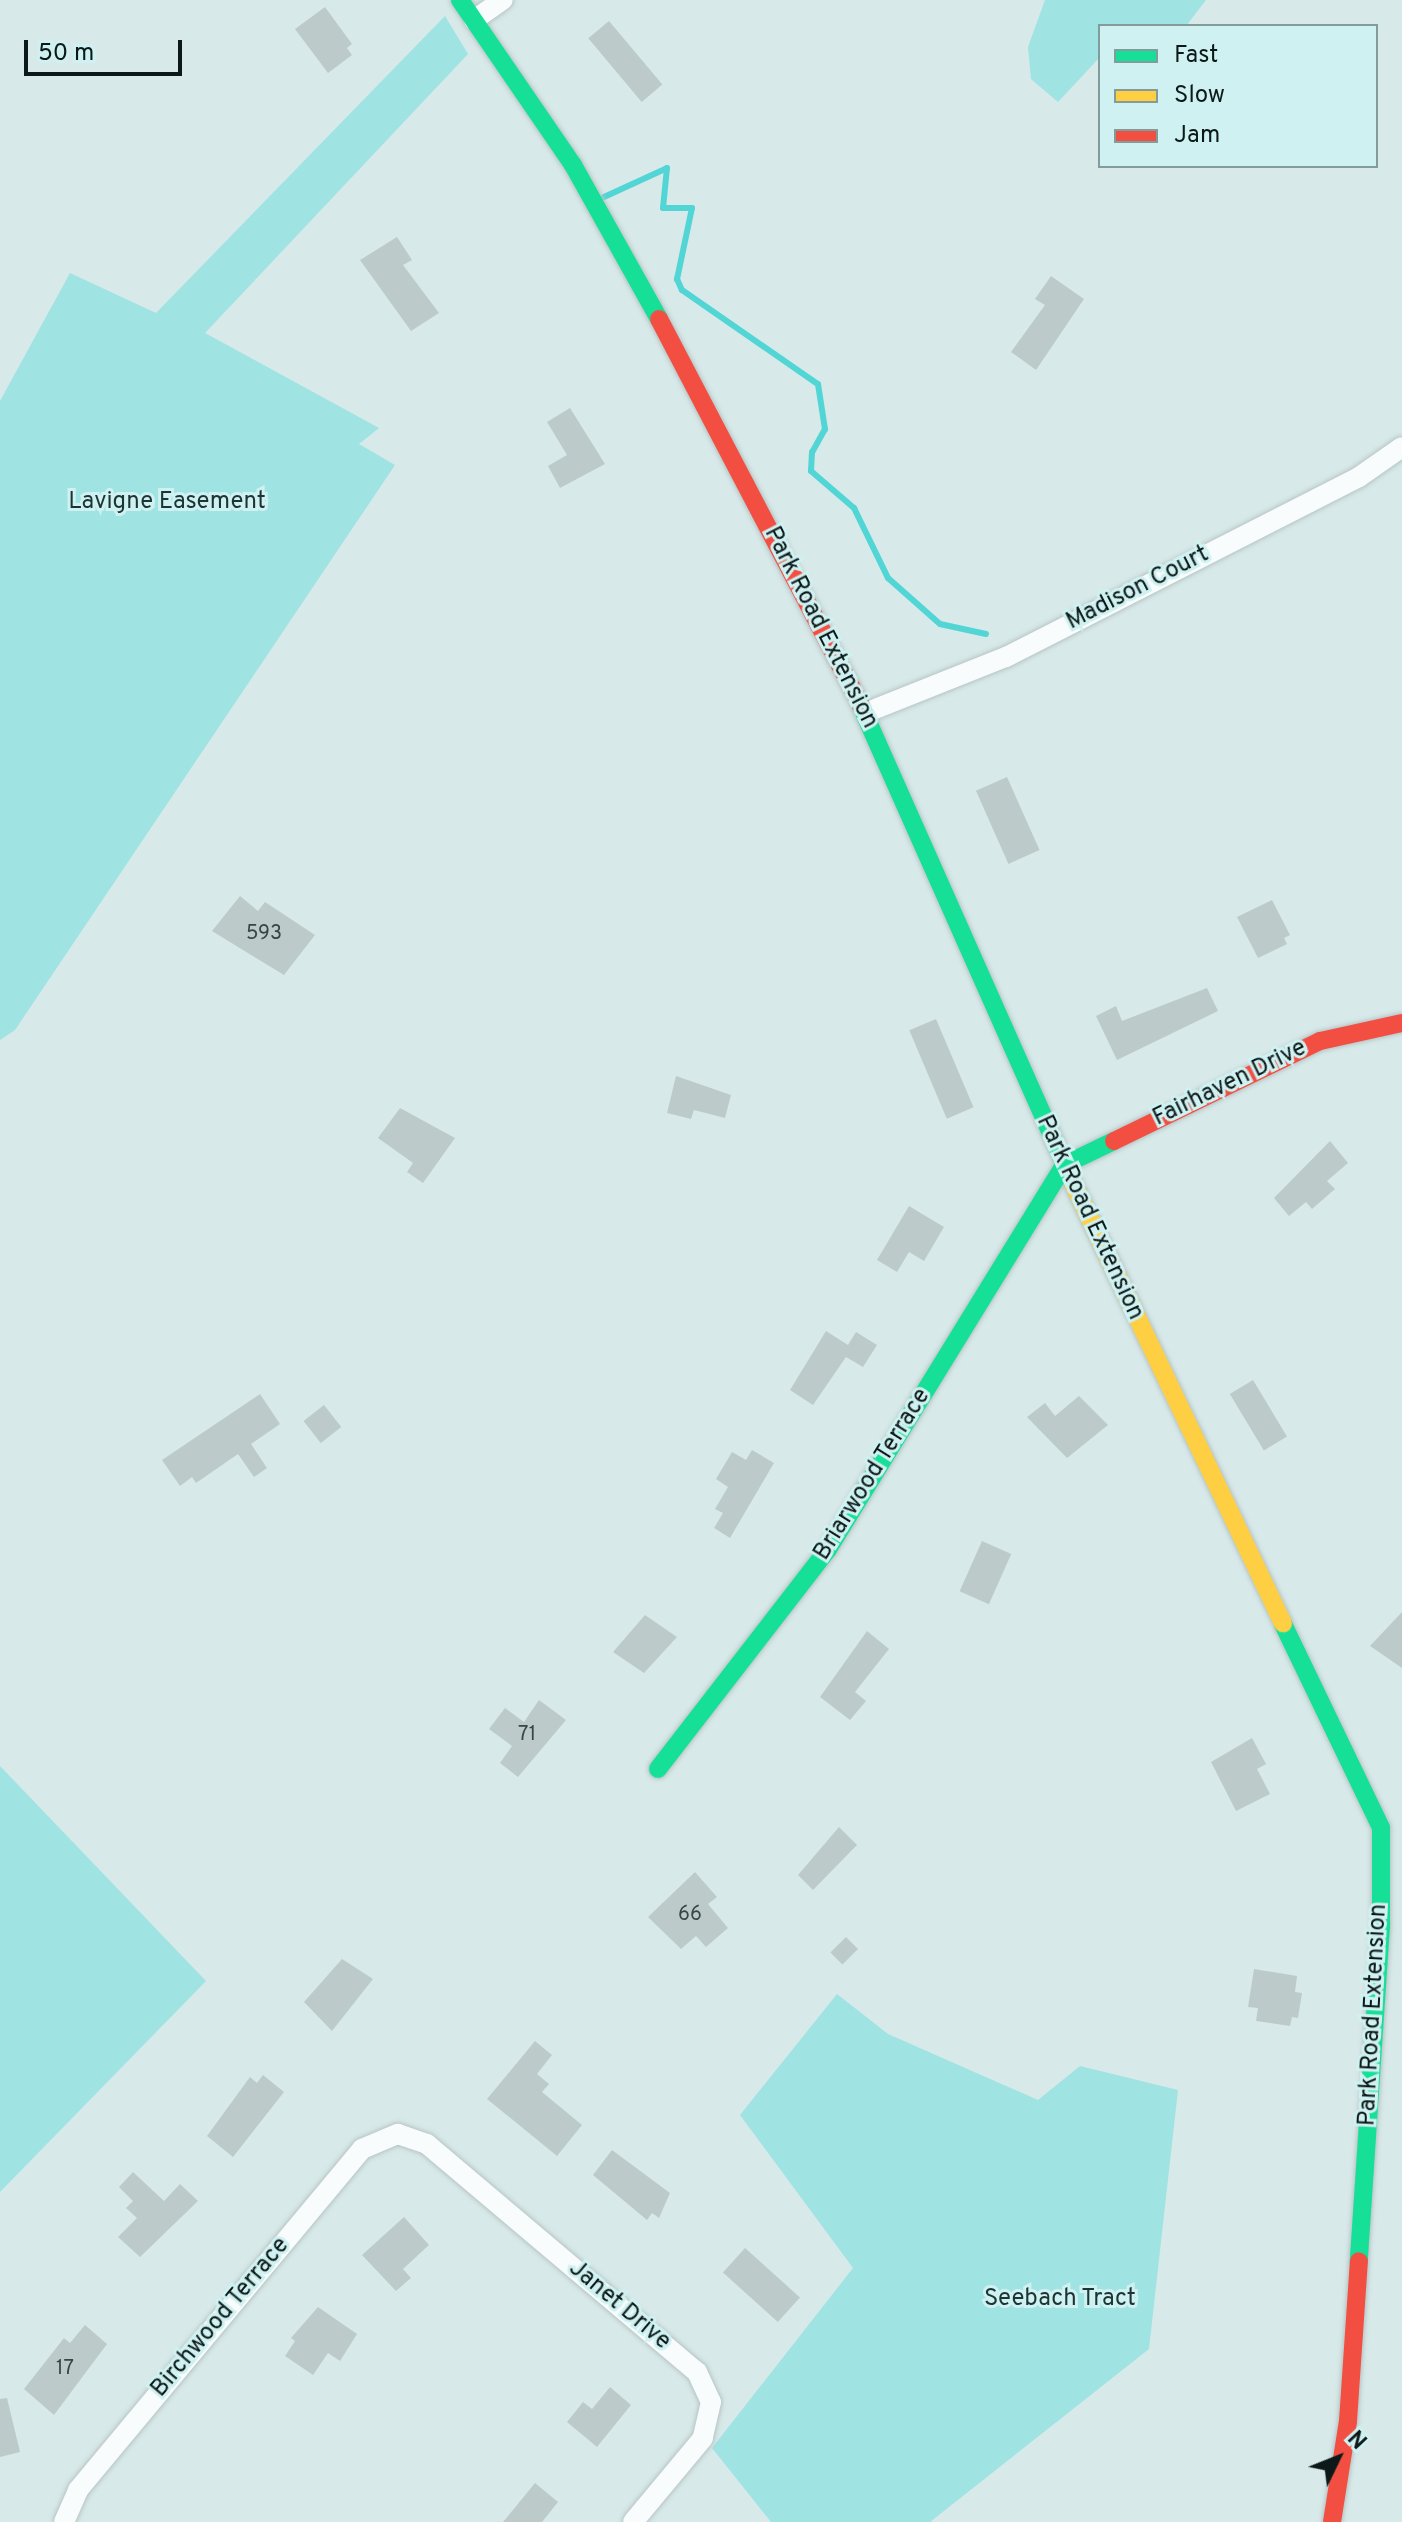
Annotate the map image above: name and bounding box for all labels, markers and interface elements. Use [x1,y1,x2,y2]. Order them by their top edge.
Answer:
scale bar [28,24,186,74]
legend [1098,24,1378,168]
text: 50 m [38,39,94,69]
text: Fast [1174,41,1218,71]
text: Slow [1174,81,1225,111]
text: Jam [1174,121,1220,151]
park label: Lavigne Easement [68,489,266,517]
street label: Park Road Extension [757,522,883,734]
street label: Madison Court [1062,541,1214,637]
house number: 593 [246,922,282,946]
street label: Fairhaven Drive [1149,1034,1311,1134]
street label: Park Road Extension [1029,1111,1149,1325]
street label: Briarwood Terrace [808,1383,938,1567]
house number: 71 [518,1723,536,1747]
house number: 66 [678,1903,702,1927]
street label: Park Road Extension [1354,1903,1394,2127]
street label: Birchwood Terrace [145,2232,297,2404]
street label: Janet Drive [562,2255,676,2357]
park label: Seebach Tract [984,2286,1136,2314]
house number: 17 [56,2357,74,2381]
north arrow [1298,2418,1378,2498]
text: N [1341,2426,1371,2456]

